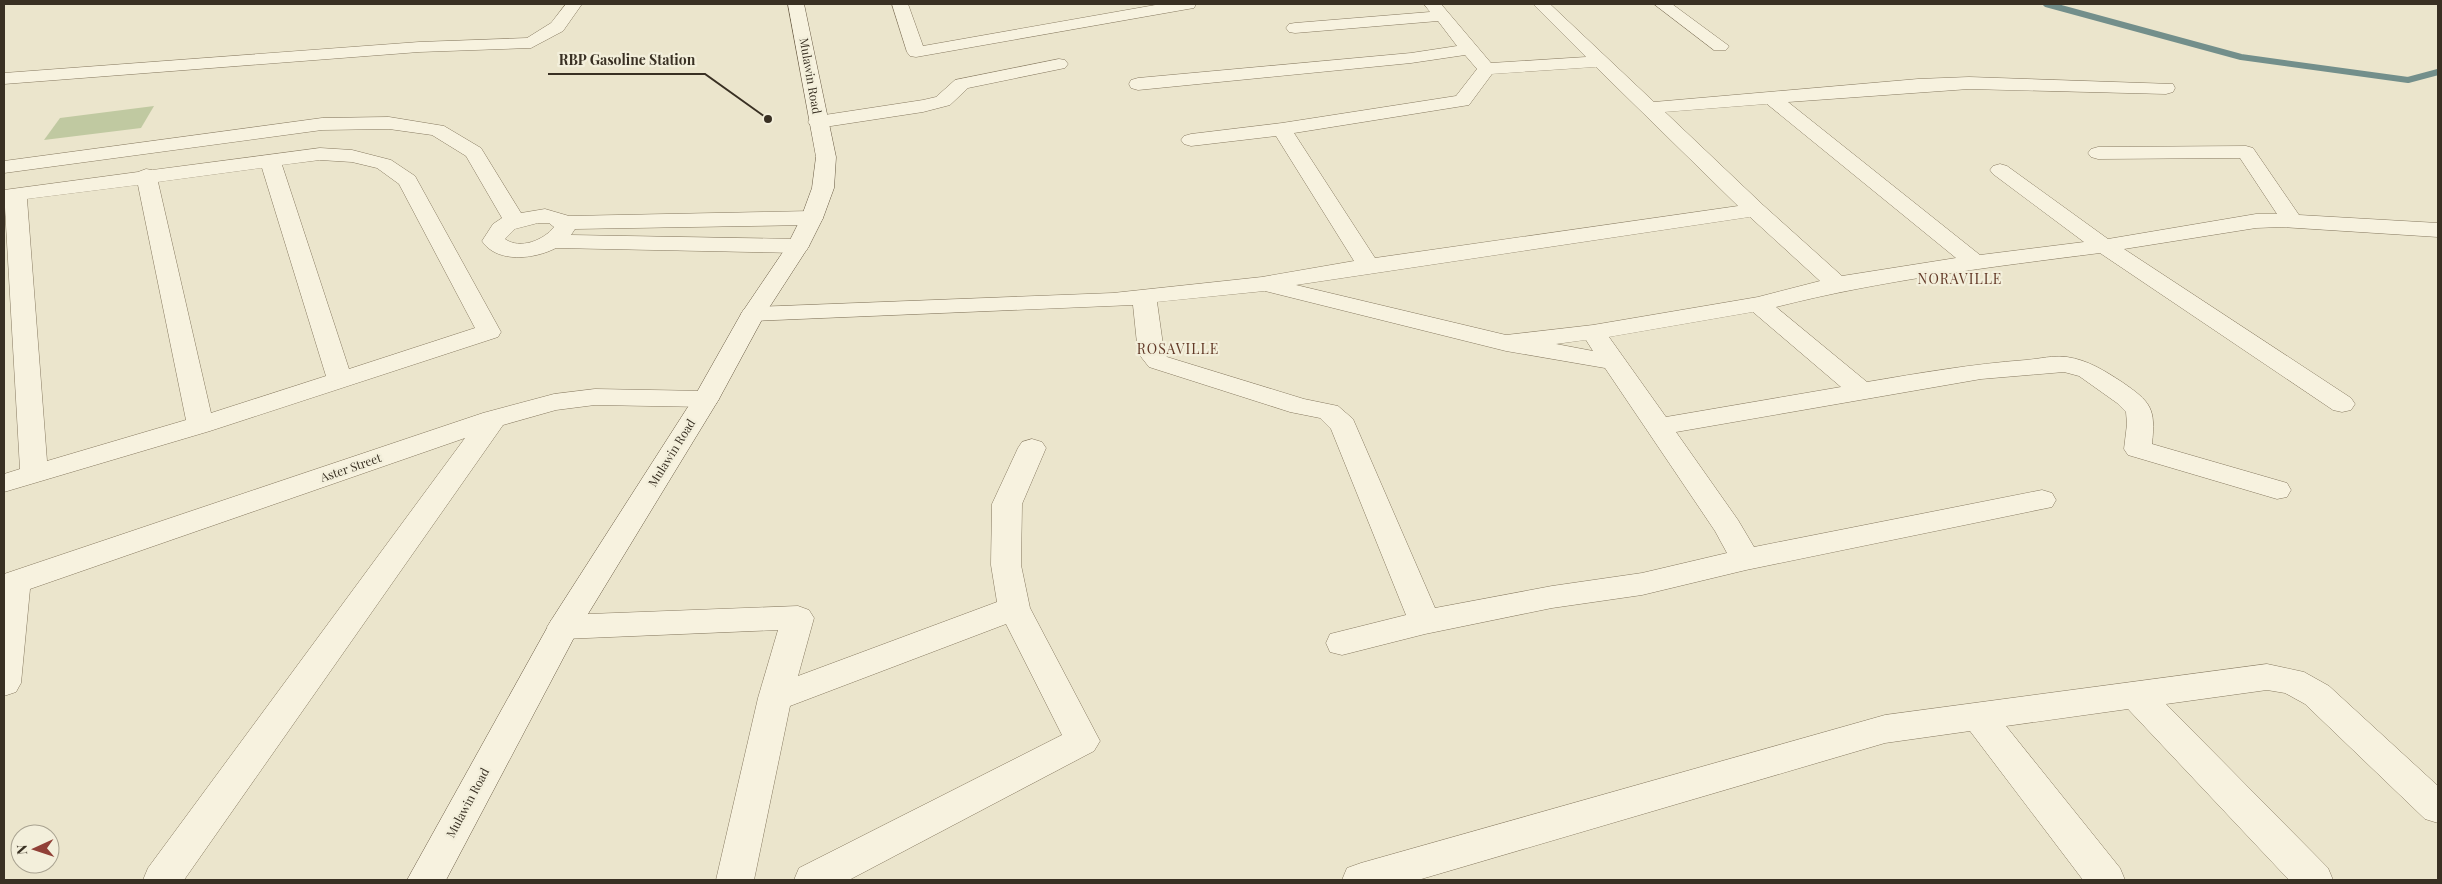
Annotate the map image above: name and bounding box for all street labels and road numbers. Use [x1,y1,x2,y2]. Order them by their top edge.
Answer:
street label: Mulawin Road [796,37,826,115]
street label: Mulawin Road [644,416,698,489]
street label: Aster Street [317,449,384,485]
street label: Mulawin Road [442,765,492,840]

